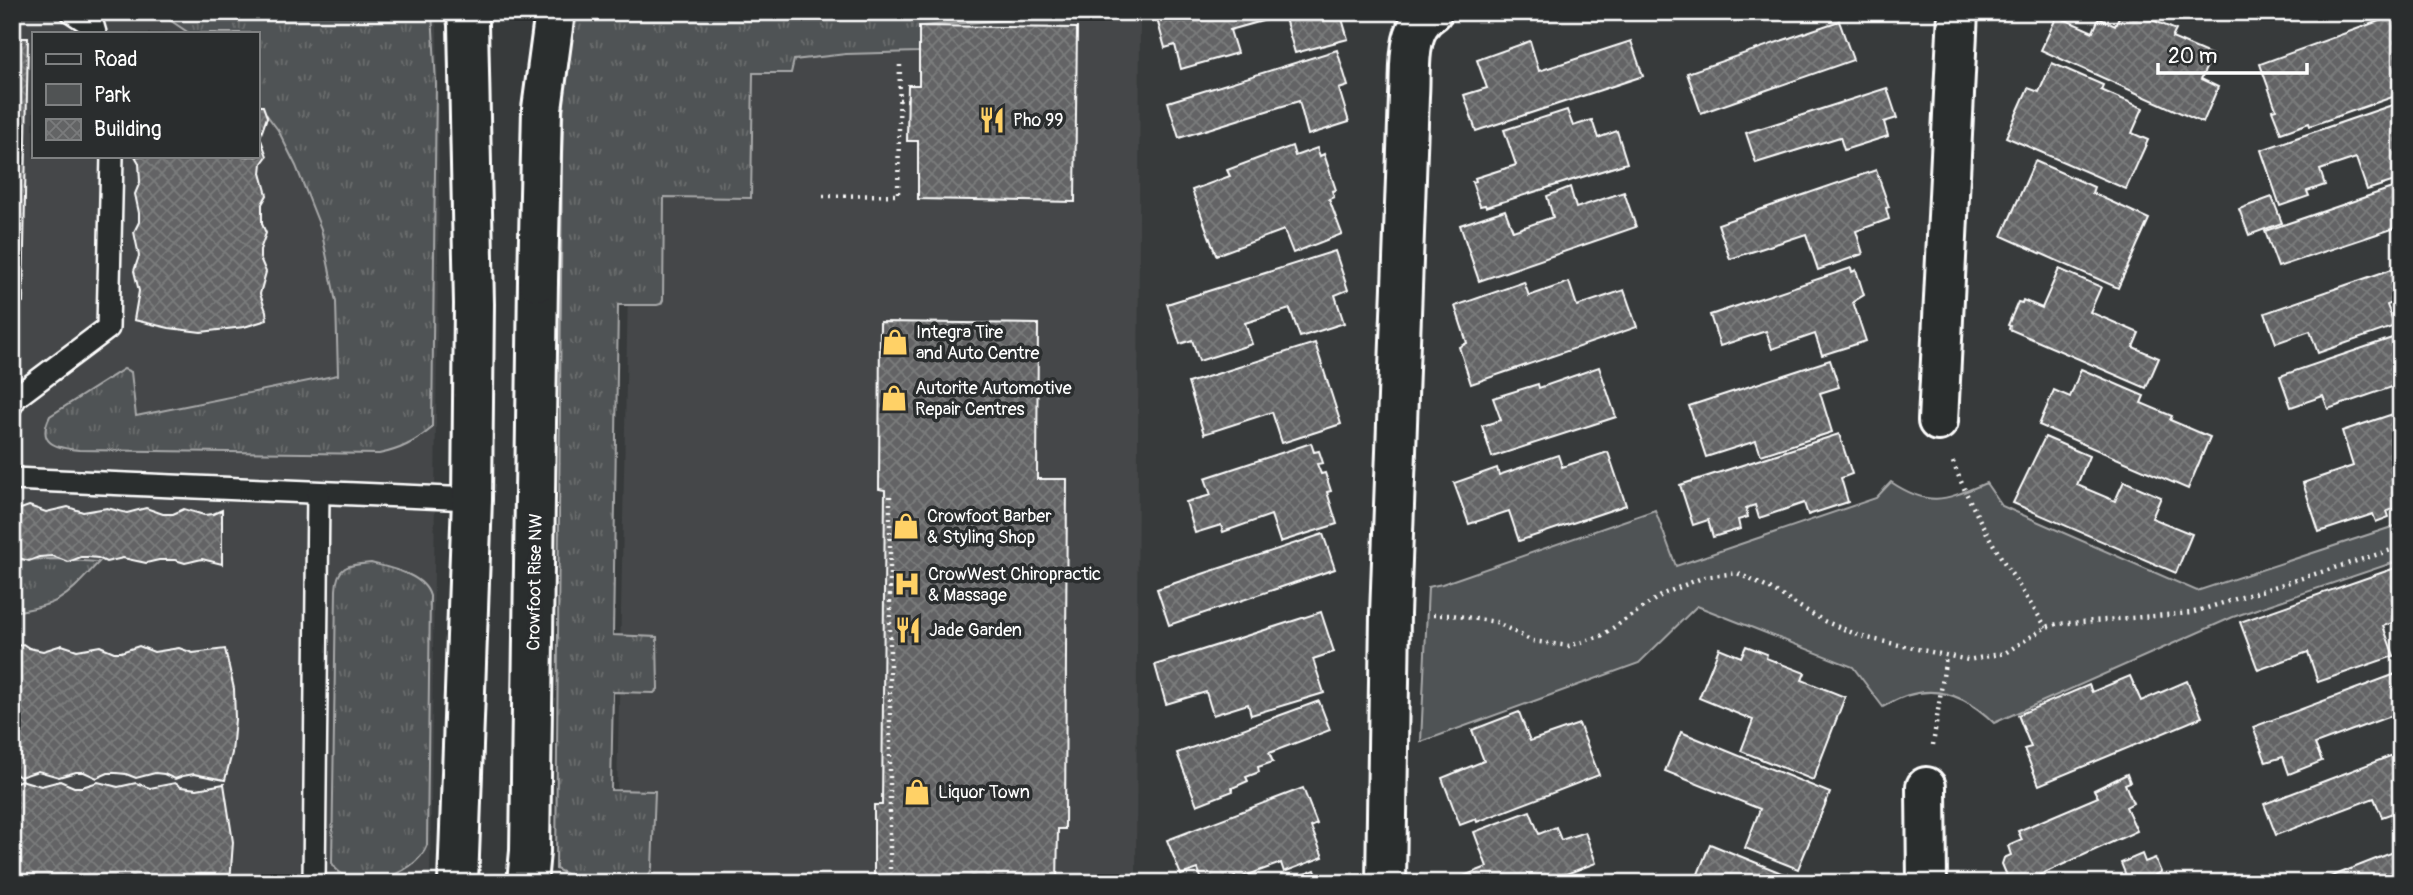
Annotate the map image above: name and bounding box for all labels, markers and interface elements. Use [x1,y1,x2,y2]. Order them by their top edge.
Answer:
legend [32,32,259,158]
scale bar [2158,32,2306,76]
text: 20 m [2168,43,2217,70]
text: Road [94,46,138,73]
text: Park [94,82,131,109]
restaurant icon: Pho 99 [977,105,1007,135]
place label: Pho 99 [1013,109,1064,132]
text: Building [94,116,161,143]
place label: Integra Tire and Auto Centre [916,321,1040,365]
shop icon: Integra Tire and Auto Centre [880,327,910,357]
place label: Autorite Automotive Repair Centres [915,377,1072,421]
shop icon: Autorite Automotive Repair Centres [879,383,909,413]
place label: Crowfoot Barber & Styling Shop [927,505,1052,549]
shop icon: Crowfoot Barber & Styling Shop [891,511,921,541]
street label: Crowfoot Rise NW [522,513,548,651]
place label: CrowWest Chiropractic & Massage [928,563,1101,607]
hospital icon: CrowWest Chiropractic & Massage [892,569,922,599]
restaurant icon: Jade Garden [893,615,923,645]
place label: Jade Garden [929,619,1022,642]
shop icon: Liquor Town [902,777,932,807]
place label: Liquor Town [938,781,1030,804]

